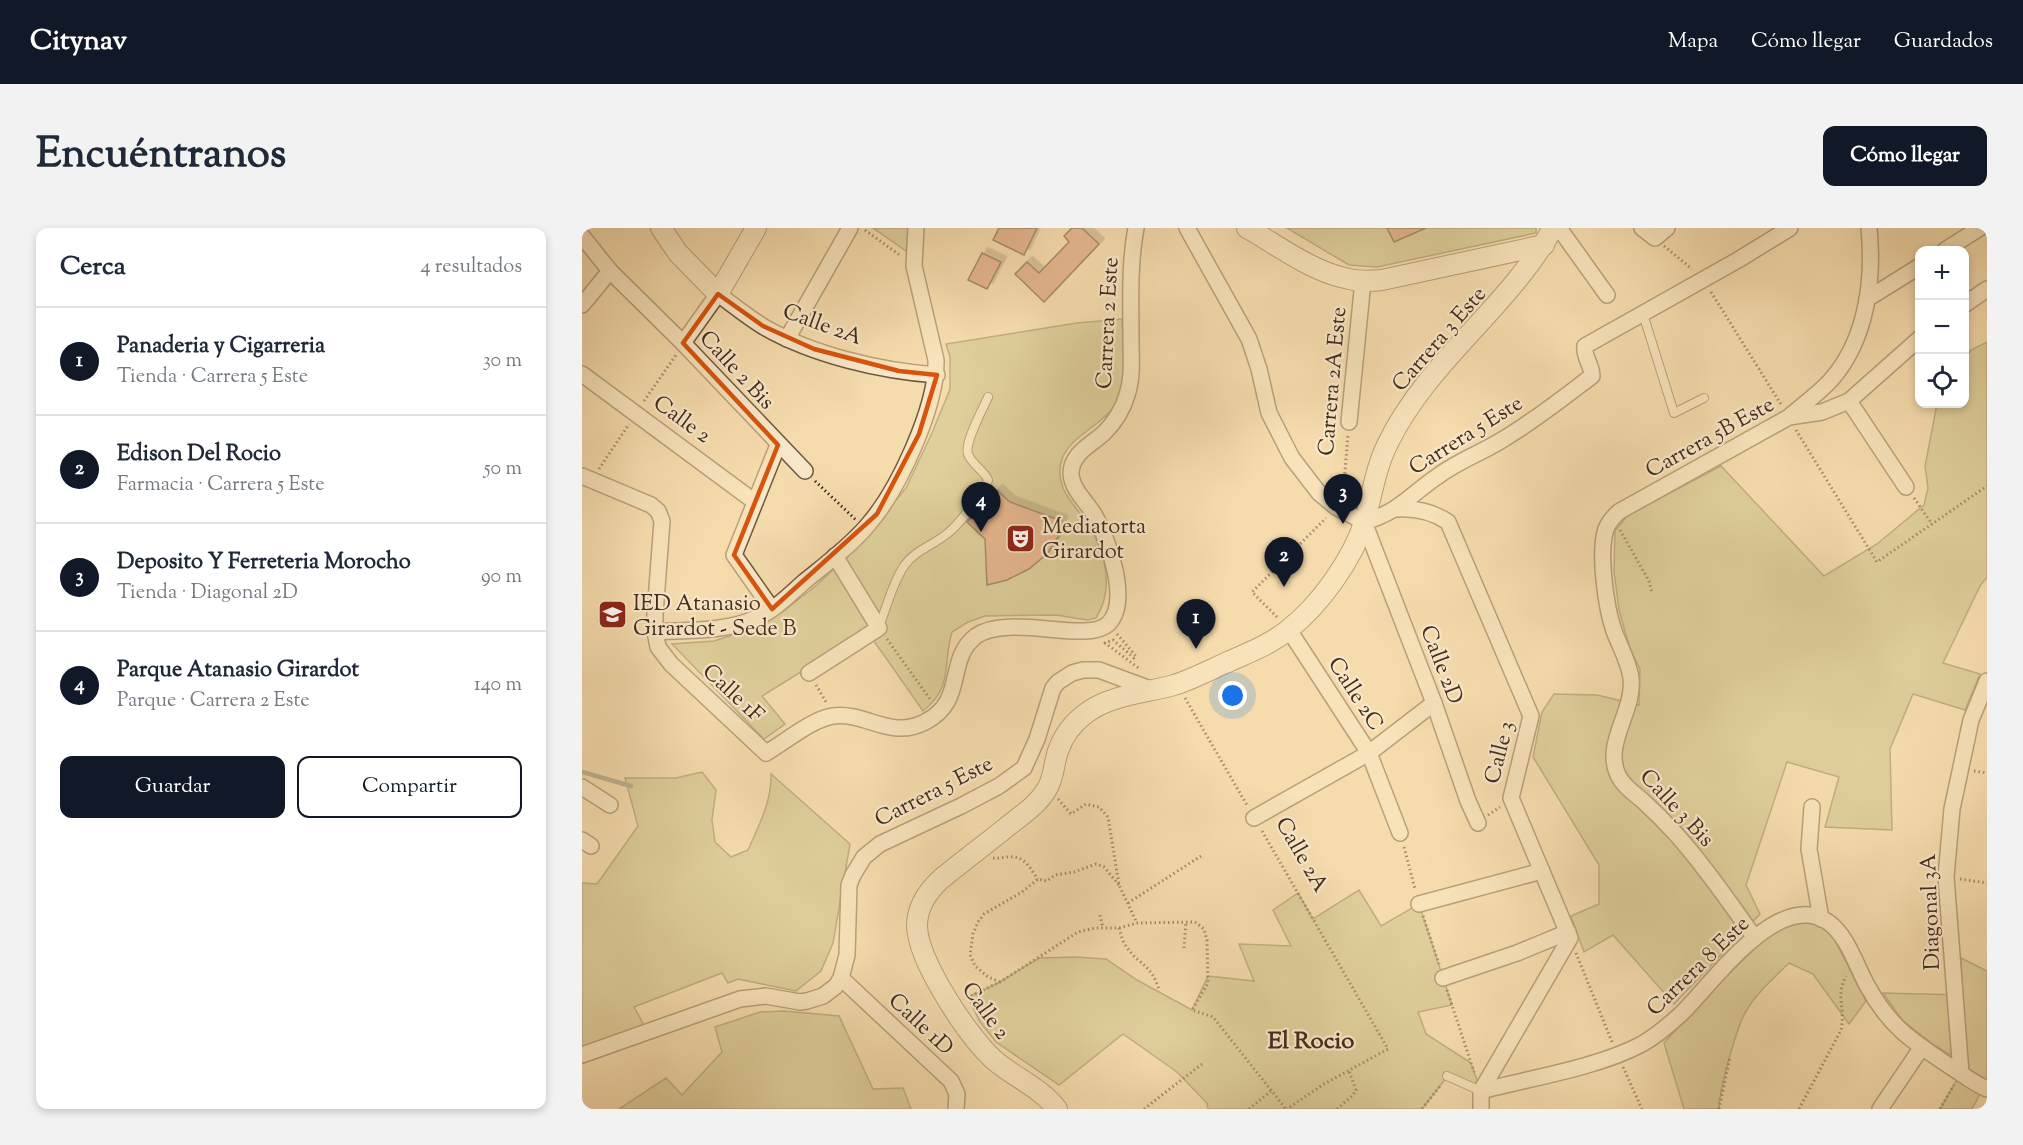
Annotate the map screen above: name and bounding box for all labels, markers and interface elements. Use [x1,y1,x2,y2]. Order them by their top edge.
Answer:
text: Citynav [30,22,127,62]
text: Mapa [1668,27,1718,57]
text: Cómo llegar [1751,27,1861,57]
text: Guardados [1894,27,1993,57]
text: Encuéntranos [36,126,286,186]
button: Cómo llegar [1823,126,1987,186]
map controls [1915,246,1969,408]
button: + [1915,246,1969,300]
text: Cerca [60,249,126,286]
text: 4 resultados [420,253,522,282]
street label: Carrera 2 Este [1090,257,1128,390]
street label: Carrera 3 Este [1385,280,1495,400]
street label: Calle 2A [778,297,866,355]
button: − [1915,300,1969,354]
street label: Carrera 2A Este [1312,305,1356,457]
street label: Calle 2 Bis [691,324,781,418]
text: Panaderia y Cigarreria [117,331,325,363]
text: 1 [76,347,83,376]
text: 30 m [483,347,522,376]
button: locate [1915,354,1969,408]
text: Tienda · Carrera 5 Este [117,363,308,392]
street label: Calle 2 [646,388,717,452]
street label: Carrera 5 Este [1403,389,1530,484]
street label: Carrera 5B Este [1640,390,1781,487]
text: Edison Del Rocio [117,439,281,471]
text: 2 [75,455,84,484]
text: 50 m [484,455,522,484]
text: Farmacia · Carrera 5 Este [117,471,324,500]
pin: 3 [1324,474,1362,524]
pin: 4 [962,482,1000,532]
place label: Mediatorta Girardot [1042,512,1146,569]
theatre icon: Mediatorta Girardot [1005,522,1037,554]
pin: 2 [1264,538,1304,587]
text: Deposito Y Ferreteria Morocho [117,547,411,579]
text: 3 [75,563,84,592]
text: 90 m [481,563,522,592]
text: Tienda · Diagonal 2D [117,579,298,608]
place label: IED Atanasio Girardot - Sede B [633,589,796,646]
school or university icon: IED Atanasio Girardot - Sede B [596,599,628,631]
pin: 1 [1176,600,1216,649]
street label: Calle 2D [1411,621,1470,709]
street label: Calle 2C [1319,651,1390,738]
text: Parque Atanasio Girardot [117,655,359,687]
street label: Calle 1F [694,657,770,731]
text: 4 [74,671,85,700]
text: 140 m [474,671,522,700]
your location [1218,681,1247,710]
text: Parque · Carrera 2 Este [117,687,310,716]
street label: Calle 3 [1478,718,1524,787]
street label: Carrera 5 Este [870,749,999,836]
button: Guardar [60,756,285,818]
button: Compartir [297,756,522,818]
street label: Calle 3 Bis [1631,763,1721,855]
street label: Calle 2A [1266,812,1335,899]
street label: Diagonal 3A [1914,853,1950,971]
street label: Carrera 8 Este [1640,910,1758,1025]
street label: Calle 2 [953,976,1017,1047]
street label: Calle 1D [880,986,960,1064]
district label: El Rocio [1268,1025,1354,1059]

